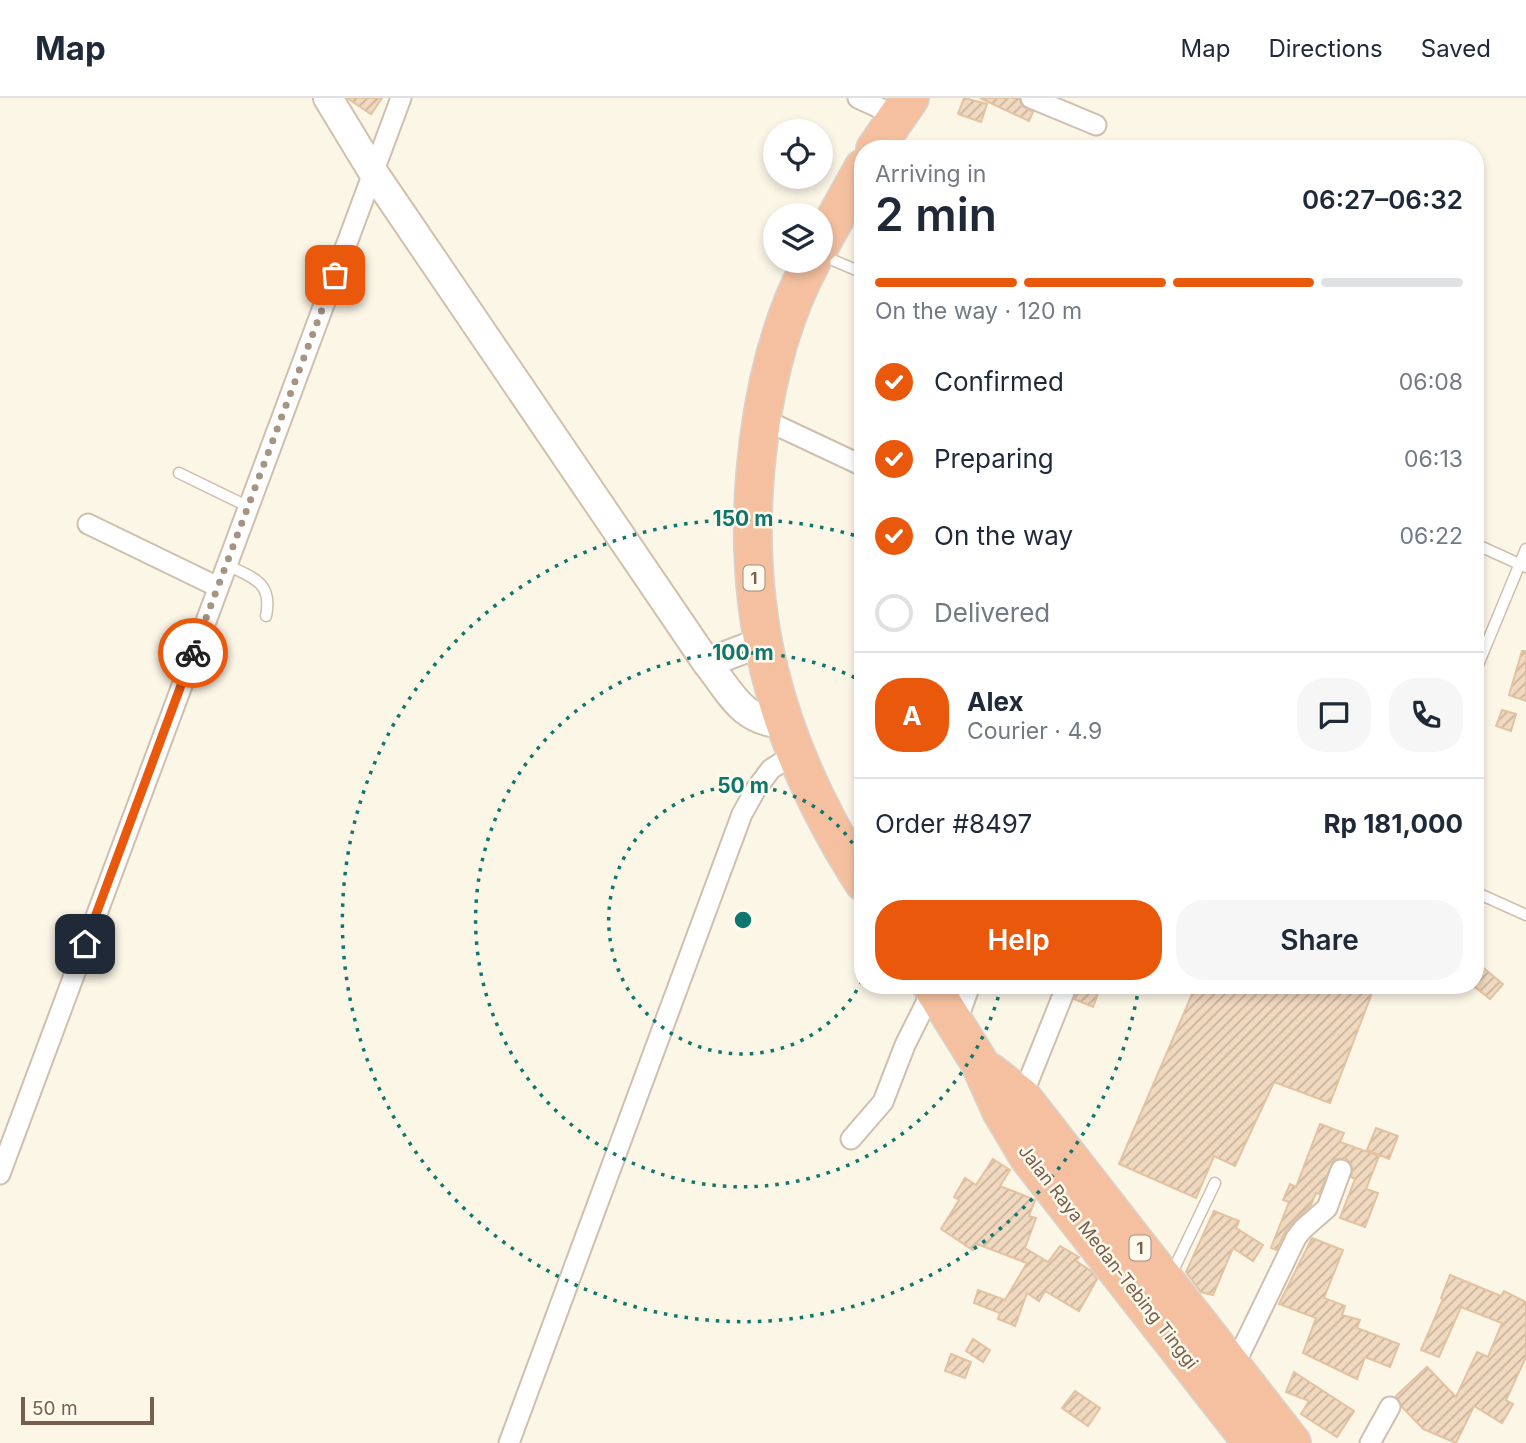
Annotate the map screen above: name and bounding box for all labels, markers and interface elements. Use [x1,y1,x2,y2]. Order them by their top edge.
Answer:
text: Map [35,28,106,68]
text: Map [1181,34,1230,63]
text: Directions [1268,34,1383,63]
text: Saved [1421,34,1491,63]
map controls [763,119,833,273]
button: locate [763,119,833,189]
text: Arriving in [875,160,986,188]
text: 06:27–06:32 [1302,184,1463,215]
text: 2 min [875,186,997,242]
button: layers [763,203,833,273]
pin [305,245,365,305]
icon: bag [316,256,354,294]
text: On the way · 120 m [875,297,1082,325]
icon: check [875,363,913,401]
text: Confirmed [934,366,1064,397]
text: 06:08 [1399,368,1463,396]
icon: check [875,440,913,478]
text: Preparing [934,443,1054,474]
text: 06:13 [1404,445,1463,473]
text: 150 m [713,506,773,531]
icon: check [875,517,913,555]
text: On the way [934,520,1073,551]
text: 06:22 [1400,522,1463,550]
road number: 1 [744,565,764,590]
text: Delivered [934,597,1050,628]
courier [158,618,228,688]
icon: bike [174,634,212,672]
text: 100 m [712,640,774,665]
button: chat [1297,678,1371,752]
button: phone [1389,678,1463,752]
text: Alex [967,686,1024,717]
text: A [902,700,922,731]
text: Courier · 4.9 [967,717,1102,745]
text: 50 m [717,773,769,798]
text: Order #8497 [875,808,1032,839]
text: Rp 181,000 [1324,808,1463,839]
button: Help [875,900,1162,980]
button: Share [1176,900,1463,980]
centre of rings [731,908,755,932]
pin [55,914,115,974]
icon: home [66,925,104,963]
street label: Jalan Raya Medan-Tebing Tinggi [1014,1141,1202,1373]
road number: 1 [1130,1236,1150,1260]
scale bar [21,1394,154,1426]
text: 50 m [32,1397,78,1420]

